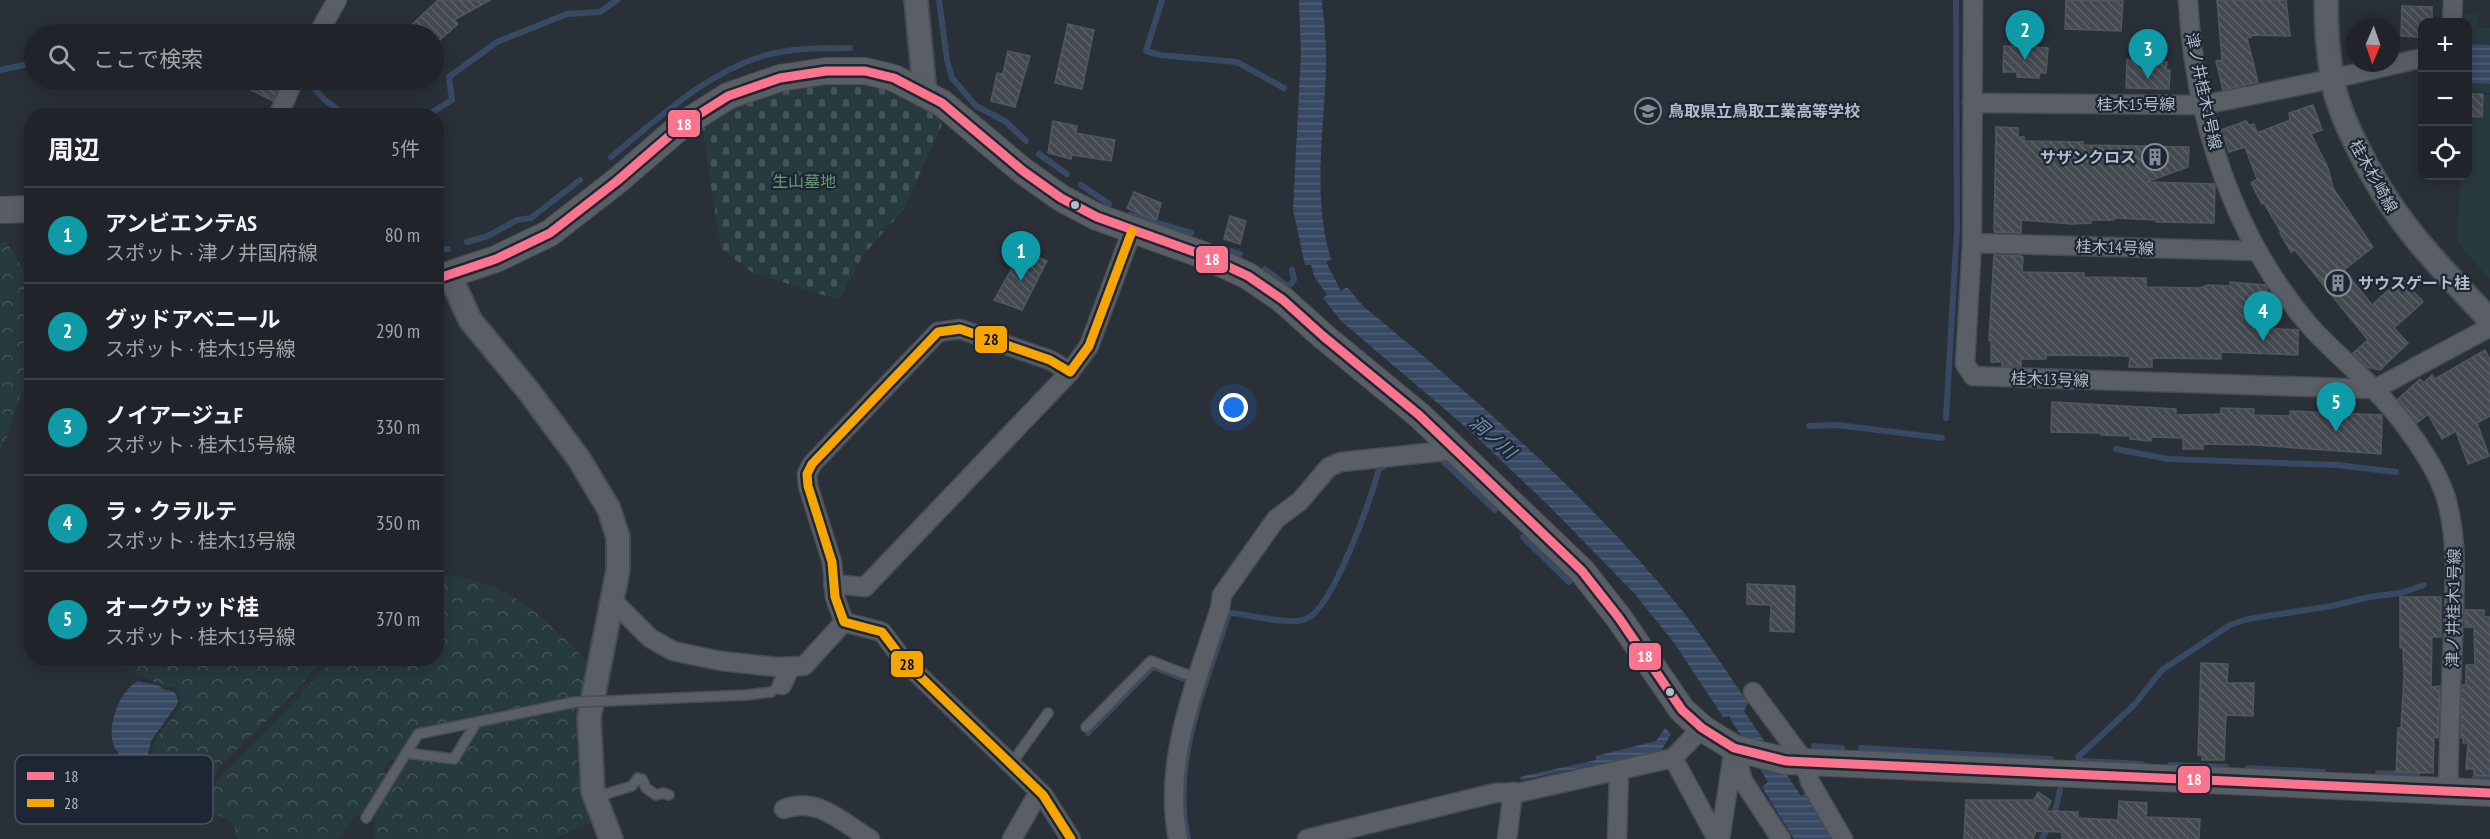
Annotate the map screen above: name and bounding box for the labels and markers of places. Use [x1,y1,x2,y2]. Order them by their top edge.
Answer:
pin: 2 [2006,10,2044,60]
pin: 3 [2128,29,2168,79]
school or university icon: 鳥取県立鳥取工業高等学校 [1633,96,1663,126]
place label: 鳥取県立鳥取工業高等学校 [1668,101,1860,121]
building icon: サザンクロス [2140,142,2170,172]
place label: サザンクロス [2040,147,2136,167]
unlabelled marker [1069,199,1081,211]
pin: 1 [1002,232,1040,281]
building icon: サウスゲート桂 [2323,268,2353,298]
place label: サウスゲート桂 [2358,273,2470,293]
pin: 4 [2244,292,2282,341]
pin: 5 [2316,382,2356,432]
unlabelled marker [1664,686,1676,698]

